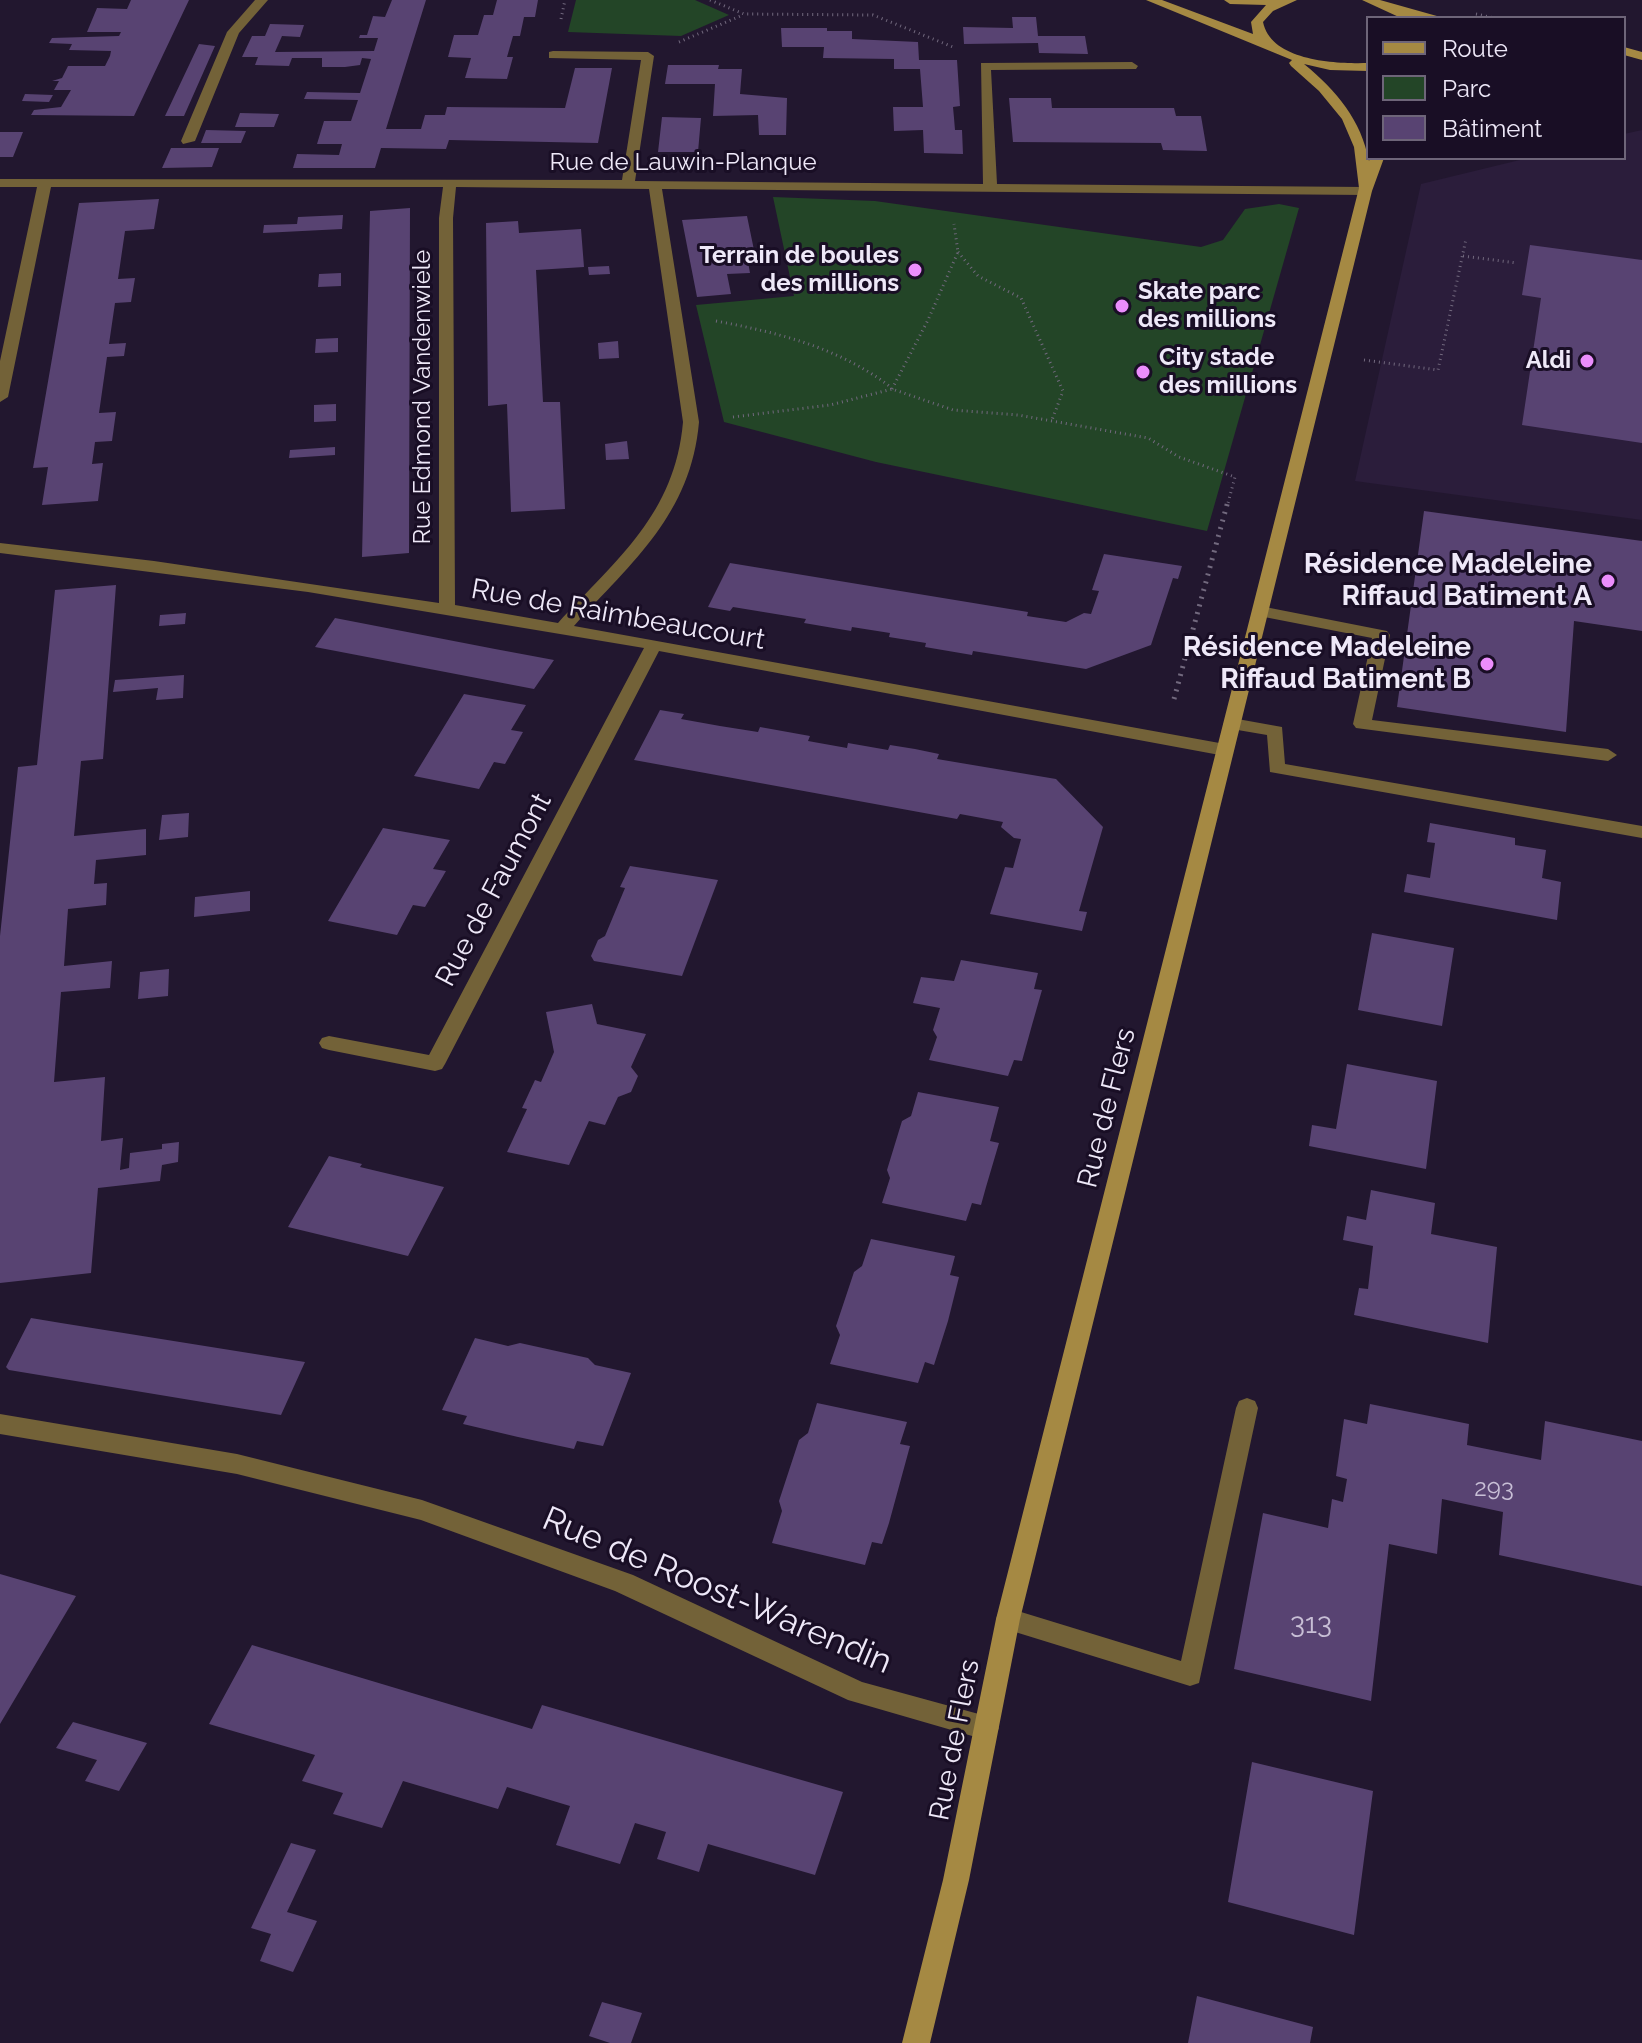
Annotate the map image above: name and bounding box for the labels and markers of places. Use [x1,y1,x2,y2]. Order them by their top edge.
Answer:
place label: Terrain de boules des millions [699,242,899,298]
marker: Terrain de boules des millions [906,261,924,279]
place label: Skate parc des millions [1138,278,1276,334]
marker: Skate parc des millions [1113,297,1131,315]
place label: City stade des millions [1159,344,1297,400]
place label: Aldi [1526,347,1571,375]
marker: Aldi [1578,352,1596,370]
marker: City stade des millions [1134,363,1152,381]
place label: Résidence Madeleine Riffaud Batiment A [1304,548,1592,614]
marker: Résidence Madeleine Riffaud Batiment A [1599,572,1617,590]
place label: Résidence Madeleine Riffaud Batiment B [1183,631,1471,697]
marker: Résidence Madeleine Riffaud Batiment B [1478,655,1496,673]

